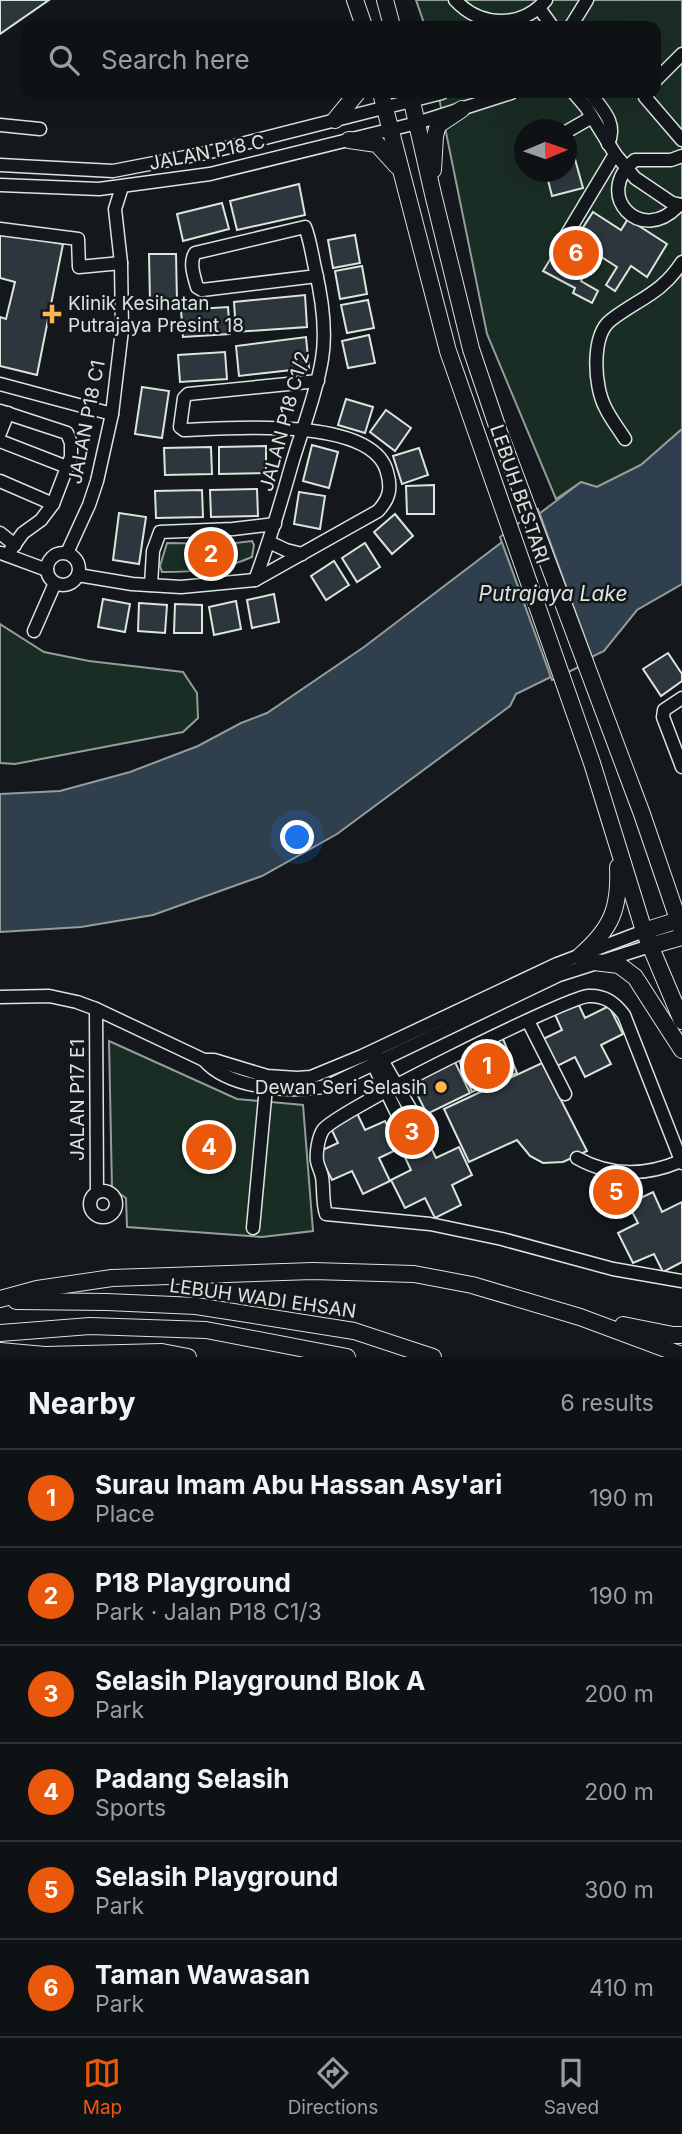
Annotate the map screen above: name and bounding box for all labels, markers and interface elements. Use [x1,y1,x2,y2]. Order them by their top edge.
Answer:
search box [21,21,661,98]
icon: search [45,41,83,79]
text: Search here [101,44,250,75]
north arrow [514,119,577,182]
street label: JALAN P18 C [147,130,267,175]
pin: 6 [553,227,599,279]
place label: Klinik Kesihatan Putrajaya Presint 18 [68,292,244,337]
marker: Klinik Kesihatan Putrajaya Presint 18 [42,304,62,324]
street label: JALAN P18 C1/2 [255,349,314,494]
street label: JALAN P18 C1 [63,358,110,486]
street label: LEBUH BESTARI [485,422,554,567]
pin: 2 [188,528,234,580]
water label: Putrajaya Lake [479,581,627,606]
your location [280,820,314,854]
street label: JALAN P17 E1 [66,1039,89,1161]
pin: 1 [464,1040,510,1092]
place label: Dewan Seri Selasih [255,1076,427,1099]
marker: Dewan Seri Selasih [433,1079,449,1095]
pin: 3 [389,1106,435,1158]
pin: 4 [186,1121,232,1173]
pin: 5 [593,1166,639,1218]
street label: LEBUH WADI EHSAN [168,1274,358,1323]
text: Nearby [28,1385,136,1421]
text: 6 results [560,1389,654,1417]
text: Surau Imam Abu Hassan Asy'ari [95,1469,502,1500]
text: 1 [46,1484,56,1512]
text: 190 m [589,1484,654,1512]
text: Place [95,1500,155,1528]
text: P18 Playground [95,1567,291,1598]
text: 2 [44,1582,58,1610]
text: 190 m [589,1582,654,1610]
text: Park · Jalan P18 C1/3 [95,1598,322,1626]
text: Selasih Playground Blok A [95,1665,425,1696]
text: 3 [44,1680,58,1708]
text: 200 m [584,1680,654,1708]
text: Park [95,1696,144,1724]
text: Padang Selasih [95,1763,289,1794]
text: 4 [43,1778,59,1806]
text: 200 m [584,1778,654,1806]
text: Sports [95,1794,166,1822]
text: Selasih Playground [95,1861,338,1892]
text: 5 [44,1876,58,1904]
text: 300 m [584,1876,654,1904]
text: Park [95,1892,144,1920]
text: Taman Wawasan [95,1959,310,1990]
text: 6 [44,1974,58,2002]
text: 410 m [589,1974,654,2002]
text: Park [95,1990,144,2018]
tab: Map [83,2054,122,2119]
tab: Directions [288,2054,378,2119]
tab: Saved [544,2054,599,2119]

